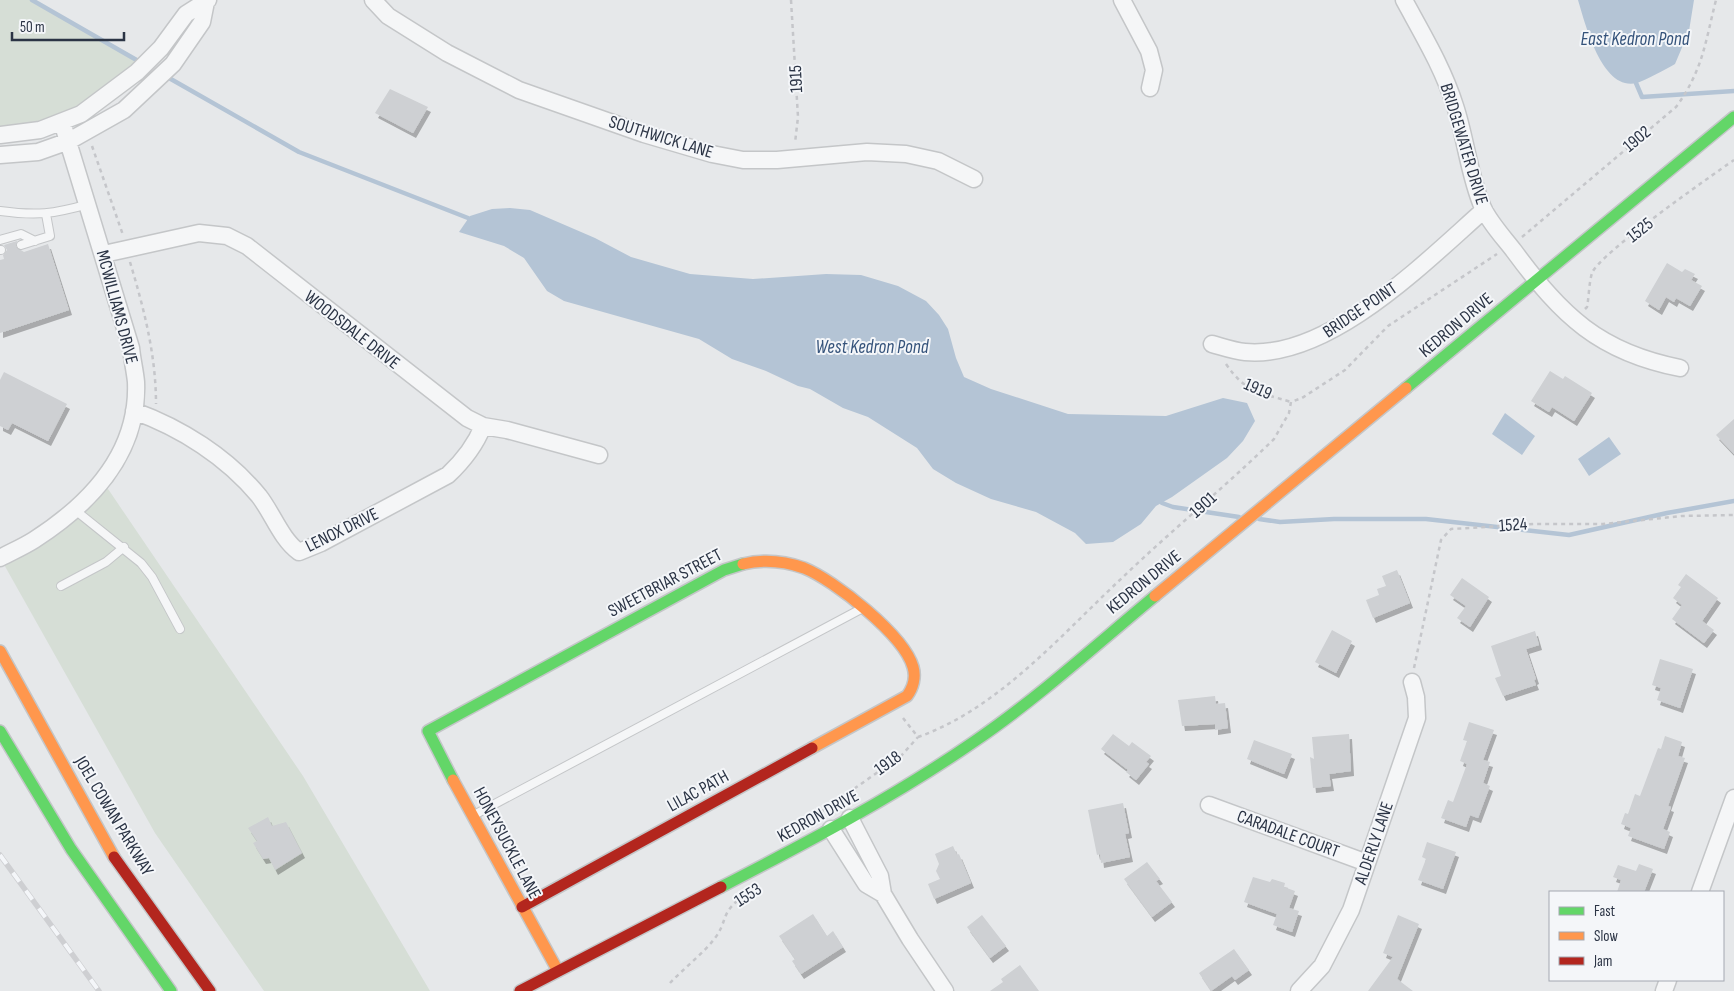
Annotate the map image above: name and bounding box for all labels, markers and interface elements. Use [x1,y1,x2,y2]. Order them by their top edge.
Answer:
scale bar [12,10,125,42]
text: 50 m [20,18,45,37]
water label: East Kedron Pond [1581,28,1691,51]
street label: 1915 [785,65,807,93]
street label: BRIDGEWATER DRIVE [1436,81,1492,207]
street label: SOUTHWICK LANE [606,111,716,163]
street label: 1902 [1619,121,1655,157]
street label: 1525 [1622,213,1658,247]
street label: MCWILLIAMS DRIVE [92,248,142,366]
street label: BRIDGE POINT [1319,278,1401,342]
street label: WOODSDALE DRIVE [300,286,404,374]
street label: KEDRON DRIVE [1415,288,1497,362]
water label: West Kedron Pond [816,336,930,359]
street label: 1919 [1241,374,1275,404]
street label: 1901 [1185,487,1221,522]
street label: LENOX DRIVE [302,503,382,557]
street label: 1524 [1498,514,1528,536]
street label: SWEETBRIAR STREET [605,544,725,622]
street label: KEDRON DRIVE [1103,546,1185,618]
street label: 1918 [870,746,906,780]
street label: JOEL COWAN PARKWAY [70,752,158,880]
street label: LILAC PATH [664,766,732,816]
street label: HONEYSUCKLE LANE [469,784,545,902]
street label: KEDRON DRIVE [774,785,862,847]
street label: ALDERLY LANE [1350,799,1398,888]
street label: CARADALE COURT [1234,806,1342,862]
street label: 1553 [730,878,766,912]
legend [1549,891,1724,981]
text: Fast [1594,902,1616,921]
text: Slow [1594,927,1618,946]
text: Jam [1593,952,1612,971]

